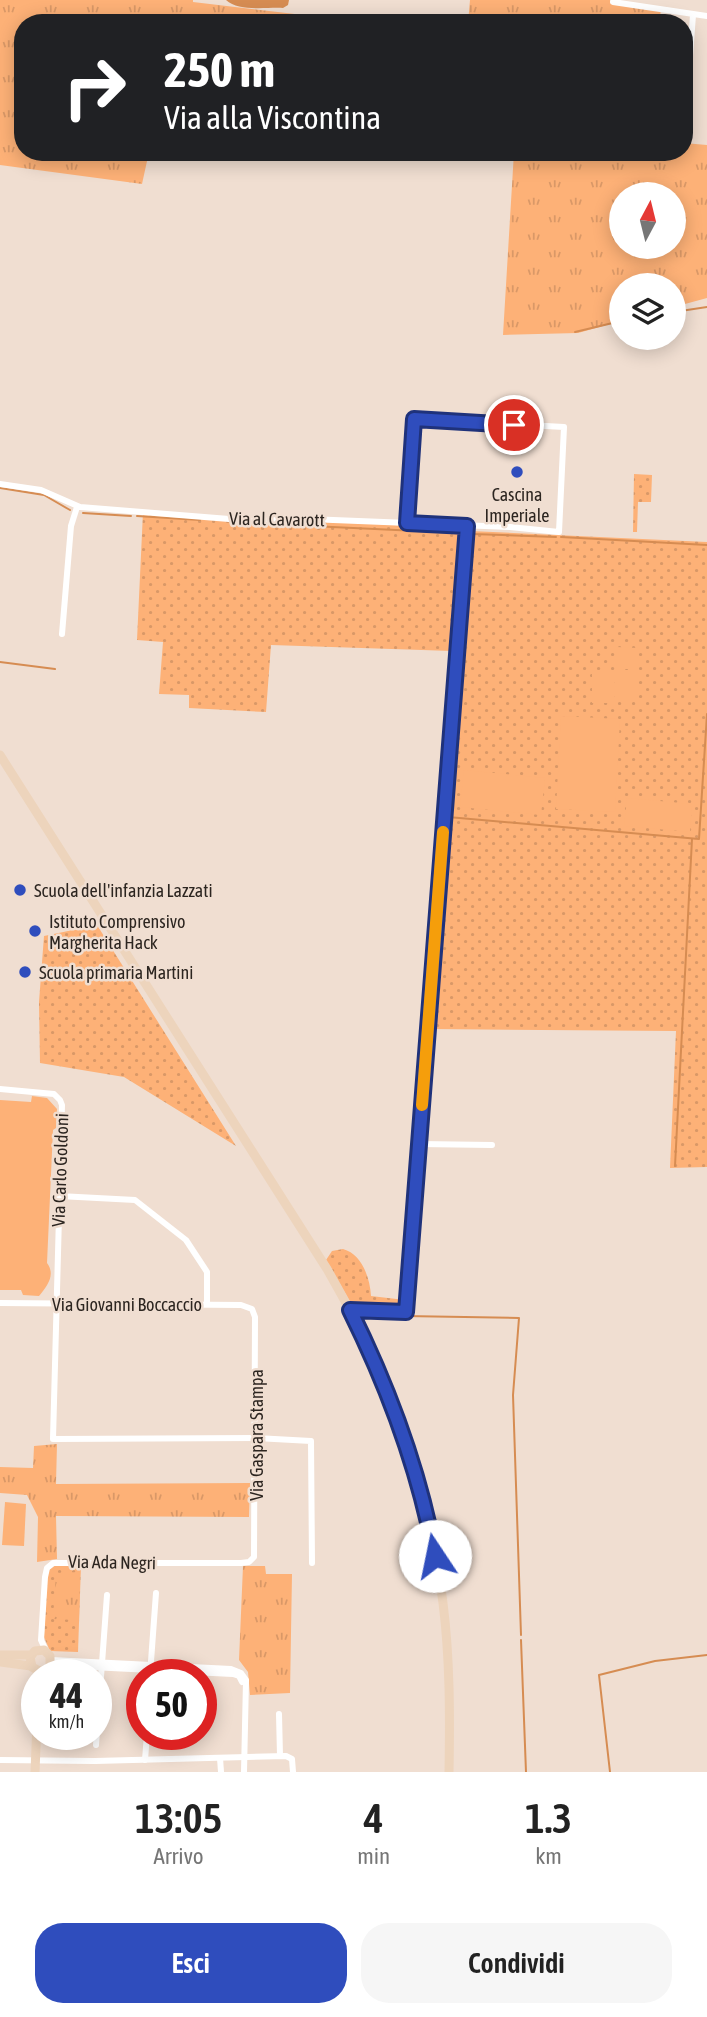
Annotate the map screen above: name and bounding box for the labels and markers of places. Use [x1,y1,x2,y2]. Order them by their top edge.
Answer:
pin [484,395,544,455]
marker: Cascina Imperiale [509,464,525,480]
place label: Cascina Imperiale [485,484,549,526]
place label: Scuola dell'infanzia Lazzati [34,880,213,901]
marker: Scuola dell'infanzia Lazzati [12,882,28,898]
place label: Istituto Comprensivo Margherita Hack [49,911,186,953]
marker: Istituto Comprensivo Margherita Hack [27,923,43,939]
place label: Scuola primaria Martini [39,962,193,983]
marker: Scuola primaria Martini [17,964,33,980]

